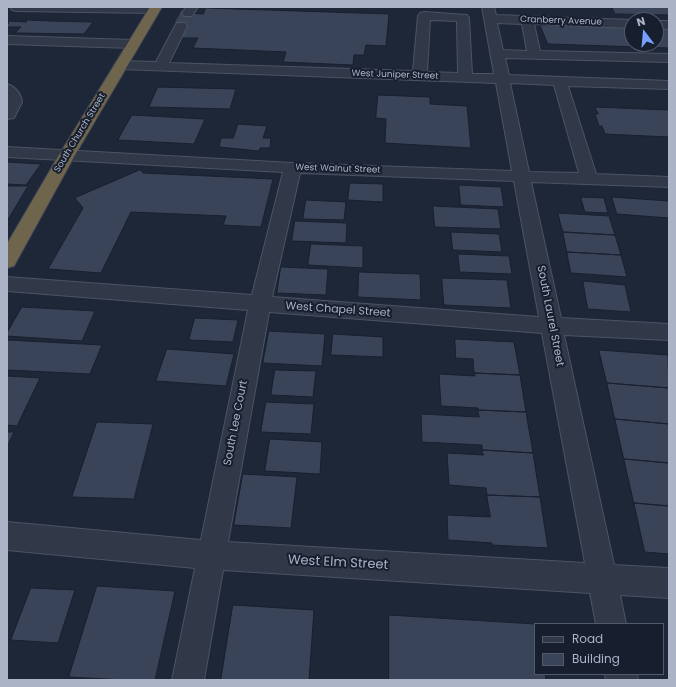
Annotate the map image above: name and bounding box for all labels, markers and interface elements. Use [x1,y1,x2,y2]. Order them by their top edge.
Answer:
north arrow [624,12,664,52]
text: N [635,13,647,30]
street label: Cranberry Avenue [520,14,602,28]
street label: West Juniper Street [351,68,439,82]
street label: South Church Street [52,92,108,174]
street label: West Walnut Street [295,162,381,176]
street label: South Laurel Street [534,264,566,368]
street label: West Chapel Street [285,300,391,320]
street label: South Lee Court [221,379,251,467]
street label: West Elm Street [287,553,389,573]
legend [534,623,664,675]
text: Road [572,630,603,647]
text: Building [572,650,620,667]

